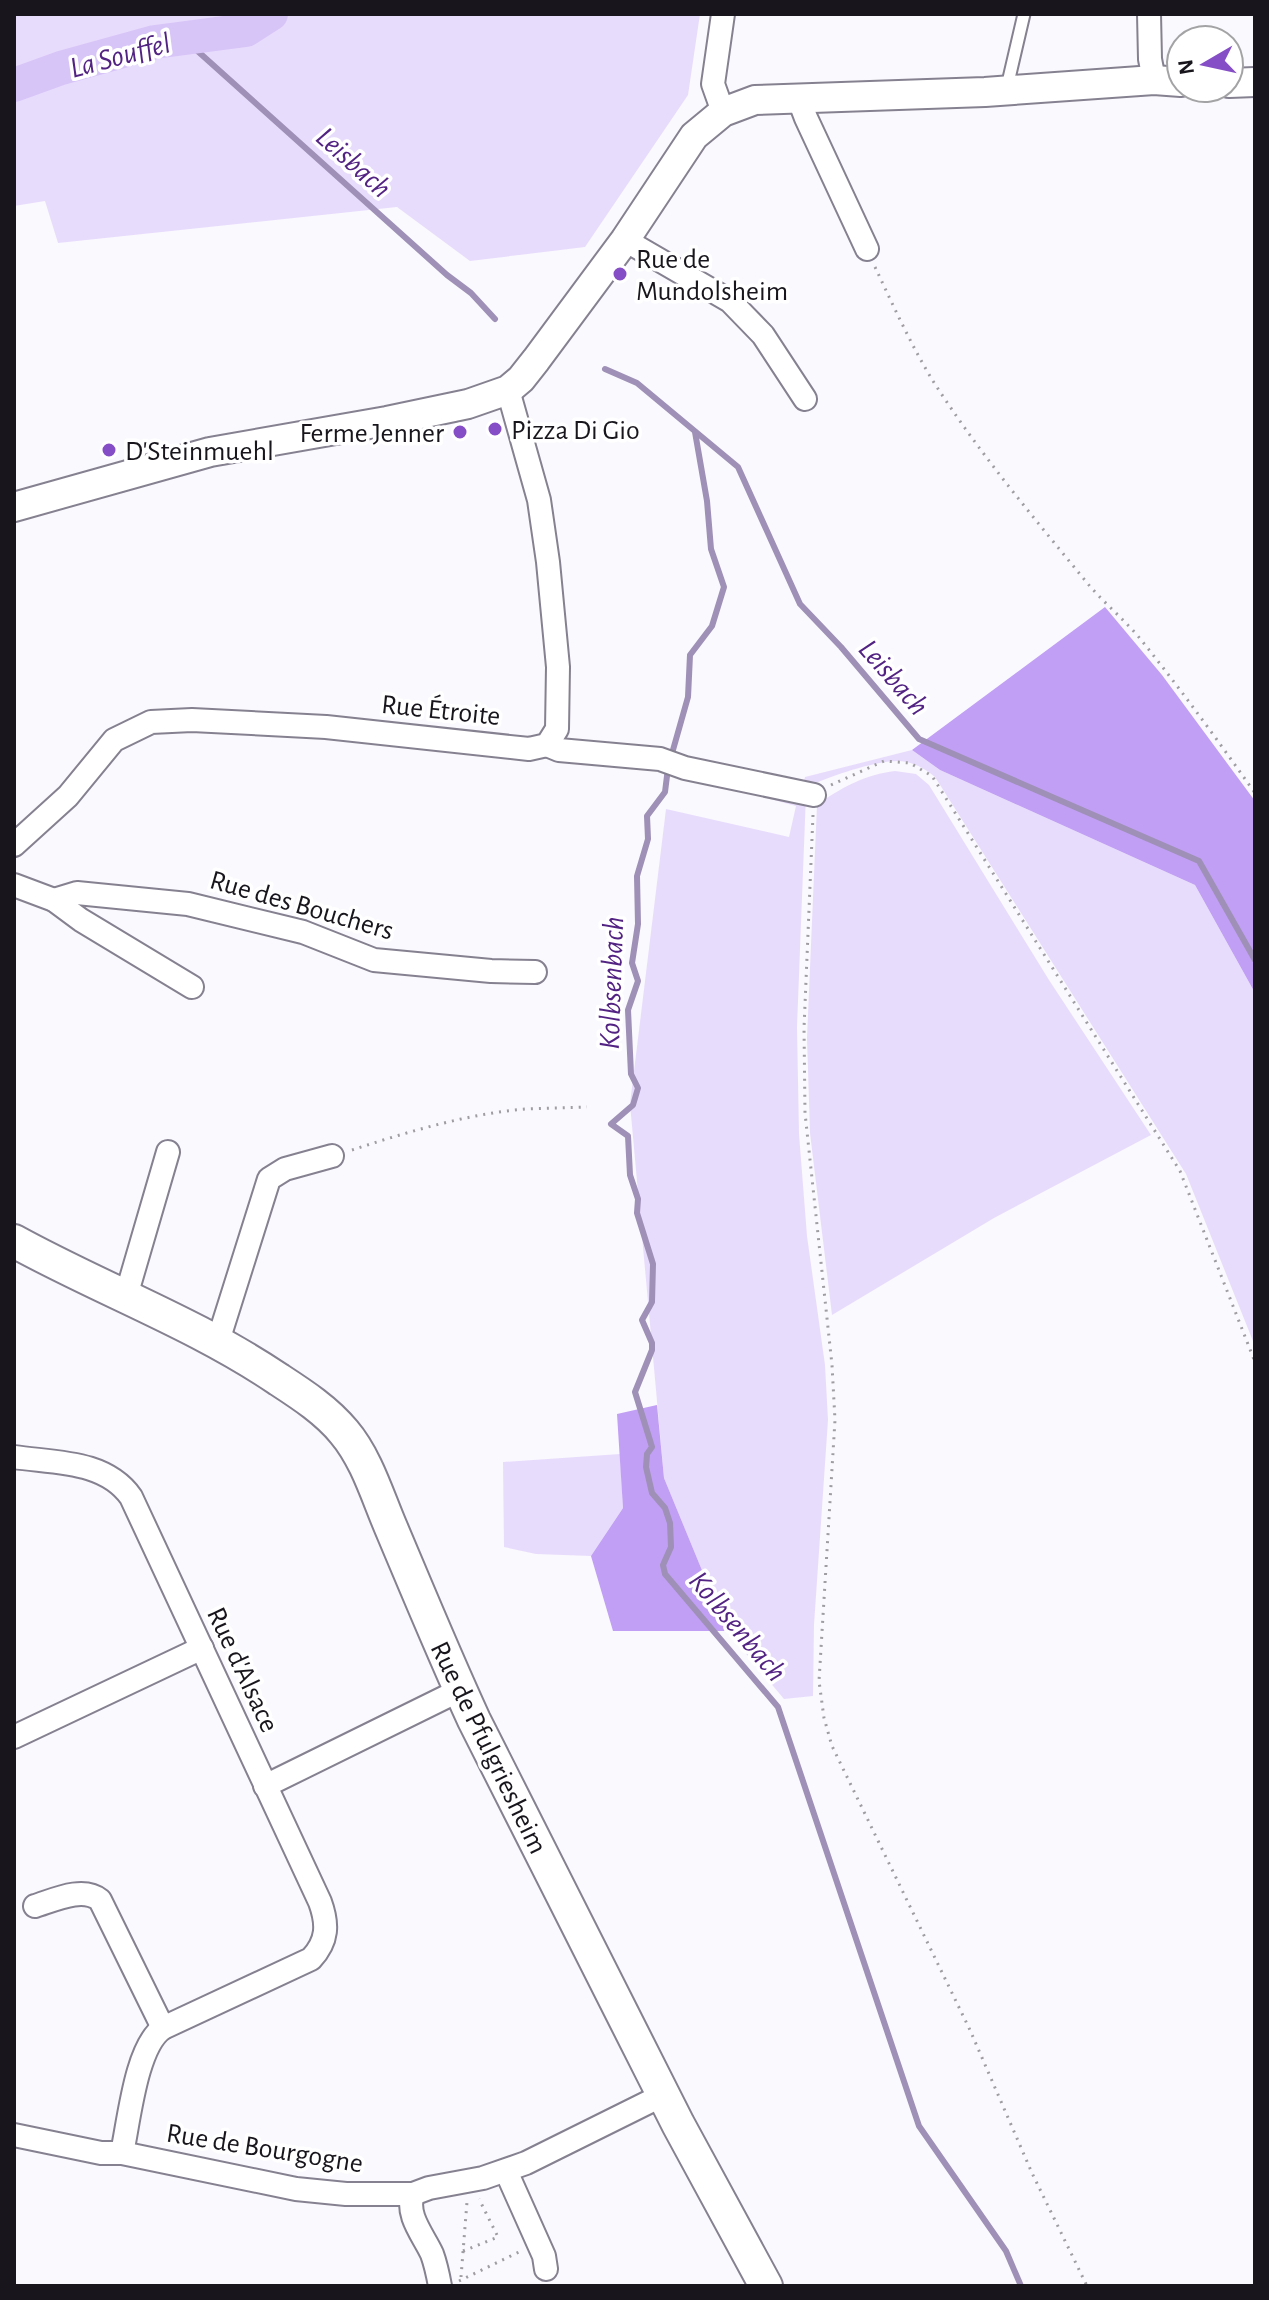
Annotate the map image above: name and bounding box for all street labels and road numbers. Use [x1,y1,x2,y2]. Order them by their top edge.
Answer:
street label: Rue Étroite [380,688,502,731]
street label: Rue des Bouchers [206,866,396,946]
street label: Rue d'Alsace [201,1603,283,1737]
street label: Rue de Pfulgriesheim [425,1637,552,1858]
street label: Rue de Bourgogne [164,2120,365,2178]

